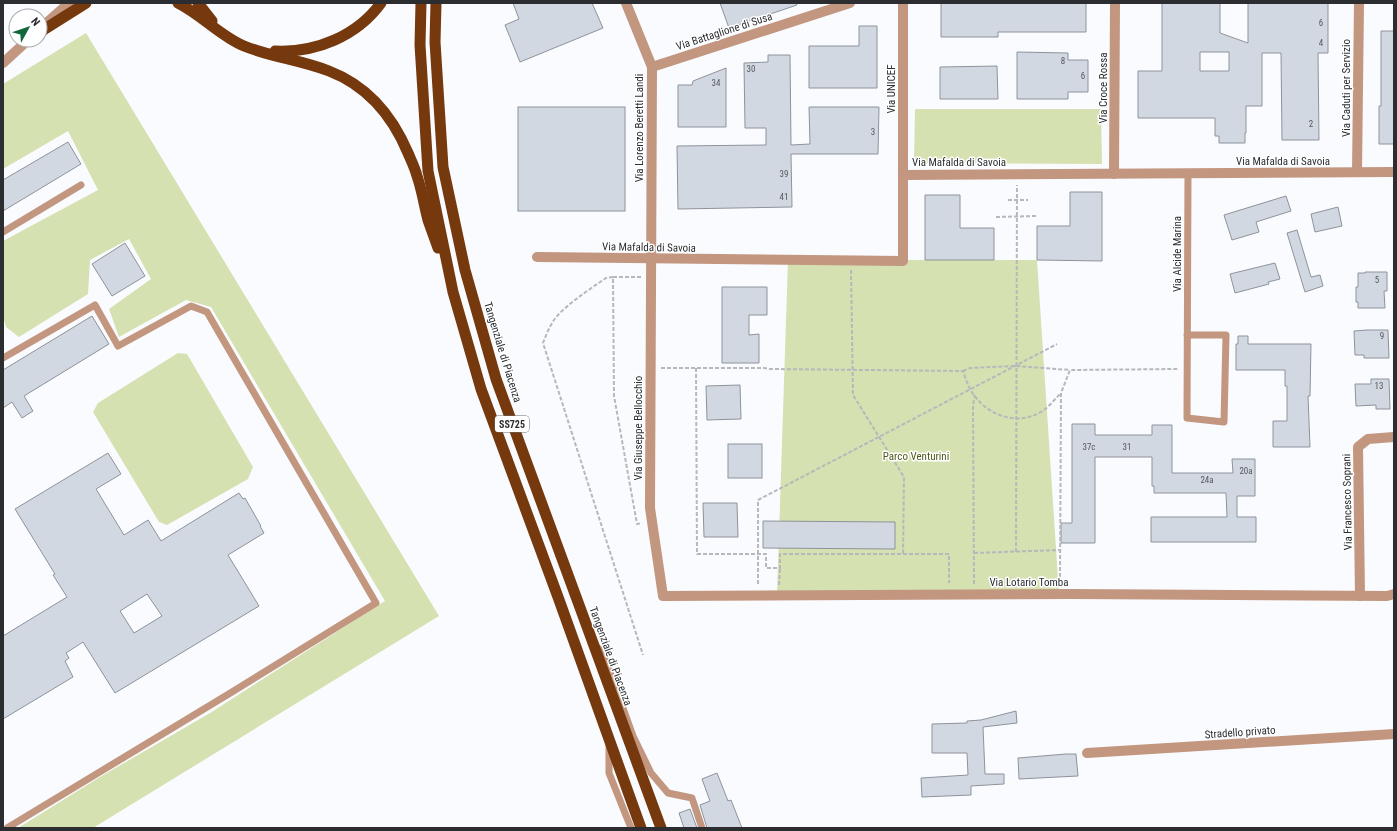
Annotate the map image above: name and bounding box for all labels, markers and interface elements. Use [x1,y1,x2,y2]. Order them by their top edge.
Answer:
north arrow [8,8,48,48]
street label: Via Battaglione di Susa [674,10,774,53]
text: N [28,15,43,29]
house number: 6 [1319,18,1323,28]
house number: 4 [1319,38,1324,48]
street label: Via Caduti per Servizio [1340,39,1353,137]
street label: Via Croce Rossa [1097,53,1110,123]
house number: 8 [1061,56,1065,66]
house number: 30 [747,64,755,74]
street label: Via UNICEF [885,64,898,114]
house number: 6 [1081,71,1085,81]
street label: Via Lorenzo Beretti Landi [633,74,646,182]
house number: 34 [712,78,721,88]
house number: 2 [1309,119,1314,129]
house number: 3 [871,127,875,137]
street label: Via Mafalda di Savoia [1236,155,1330,168]
street label: Via Mafalda di Savoia [912,156,1006,169]
house number: 39 [780,169,788,179]
house number: 41 [780,192,788,202]
street label: Via Alcide Marina [1171,216,1184,292]
street label: Via Mafalda di Savoia [602,240,696,255]
house number: 5 [1375,275,1380,285]
street label: Tangenziale di Piacenza [481,300,524,404]
house number: 9 [1380,331,1384,341]
street label: Via Giuseppe Bellocchio [632,375,645,480]
house number: 13 [1375,381,1383,391]
road number: SS725 [495,416,529,432]
house number: 37c [1082,442,1096,452]
house number: 31 [1123,442,1131,452]
park label: Parco Venturini [883,450,949,463]
street label: Via Francesco Soprani [1340,454,1355,550]
house number: 20a [1239,466,1253,476]
house number: 24a [1200,475,1214,485]
street label: Via Lotario Tomba [989,576,1069,589]
street label: Tangenziale di Piacenza [587,605,635,708]
street label: Stradello privato [1204,724,1276,741]

